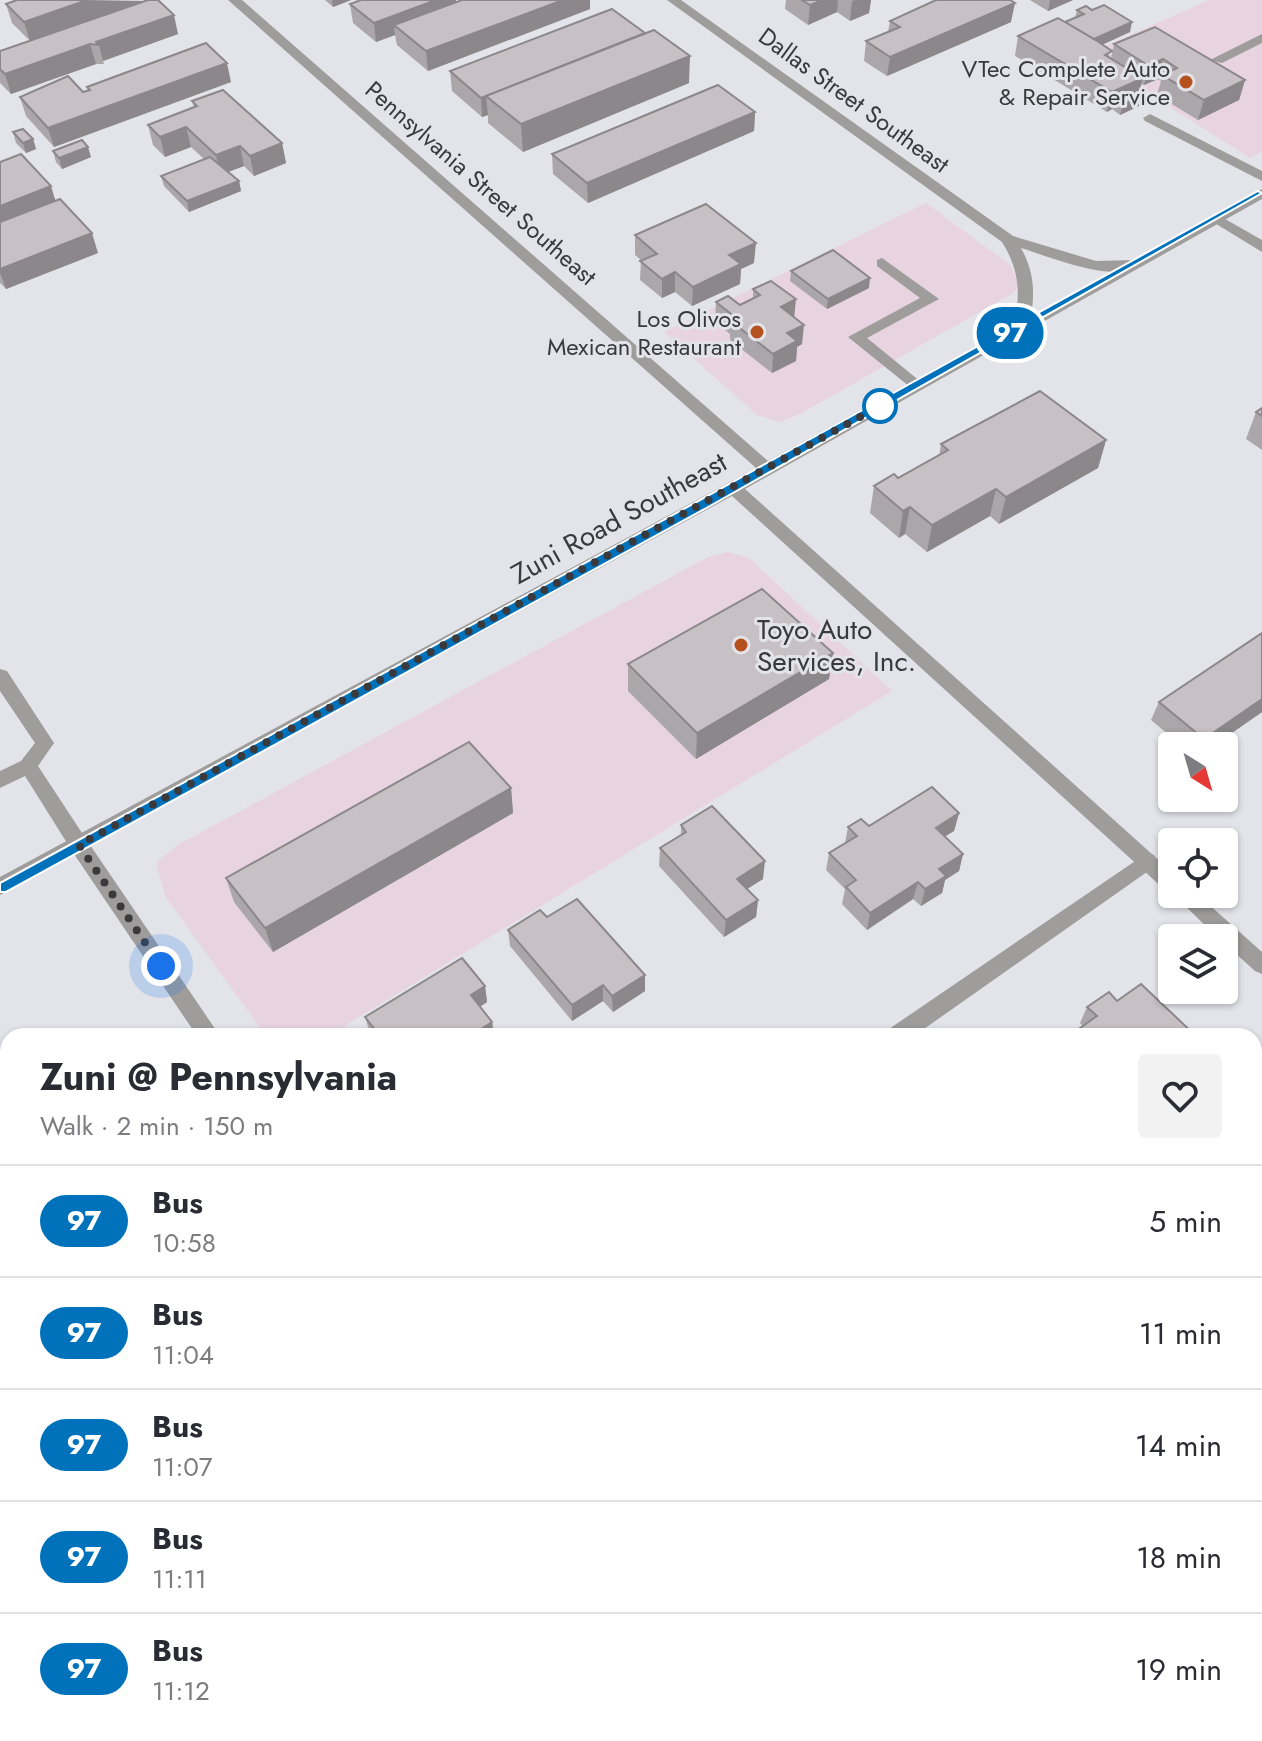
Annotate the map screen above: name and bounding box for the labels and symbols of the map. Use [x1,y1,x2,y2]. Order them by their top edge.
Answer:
street label: Dallas Street Southeast [751,19,957,181]
place label: VTec Complete Auto & Repair Service [961,51,1170,114]
street label: Pennsylvania Street Southeast [358,73,604,294]
marker: VTec Complete Auto & Repair Service [1177,73,1195,91]
place label: Los Olivos Mexican Restaurant [547,301,741,364]
line badge: 97 [974,307,1046,359]
marker: Los Olivos Mexican Restaurant [748,323,766,341]
unlabelled marker [863,389,897,423]
street label: Zuni Road Southeast [504,442,735,594]
place label: Toyo Auto Services, Inc. [757,609,916,682]
marker: Toyo Auto Services, Inc. [732,636,750,654]
north arrow [1158,732,1238,812]
your location [141,946,181,986]

